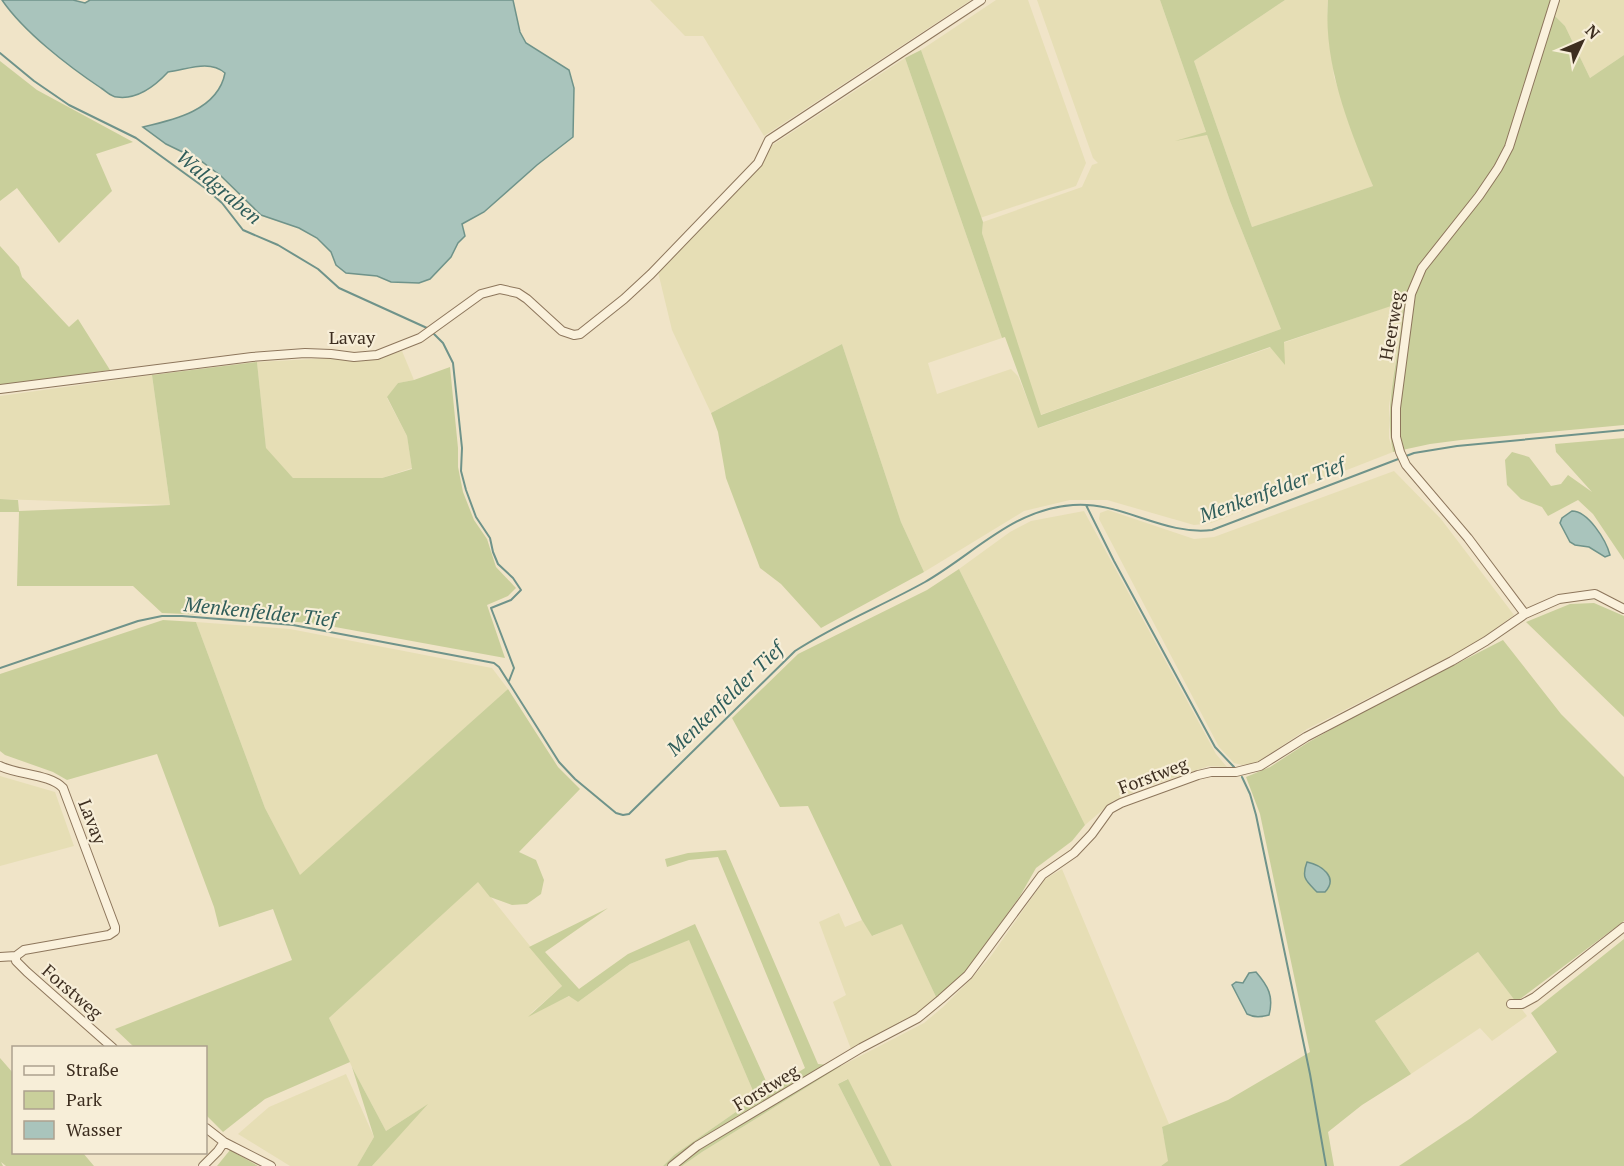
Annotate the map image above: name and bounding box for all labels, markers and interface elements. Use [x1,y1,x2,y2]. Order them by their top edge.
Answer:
north arrow [1552,12,1612,72]
text: N [1581,20,1605,44]
water label: Waldgraben [171,143,268,230]
street label: Heerweg [1373,289,1409,362]
street label: Lavay [329,325,376,349]
water label: Menkenfelder Tief [1194,449,1352,529]
water label: Menkenfelder Tief [182,590,341,633]
water label: Menkenfelder Tief [660,633,792,762]
street label: Forstweg [1114,751,1191,799]
street label: Lavay [73,796,113,848]
street label: Forstweg [37,958,108,1024]
legend [12,1046,207,1154]
text: Straße [66,1057,119,1081]
street label: Forstweg [728,1058,803,1116]
text: Park [66,1087,103,1111]
text: Wasser [66,1117,122,1141]

